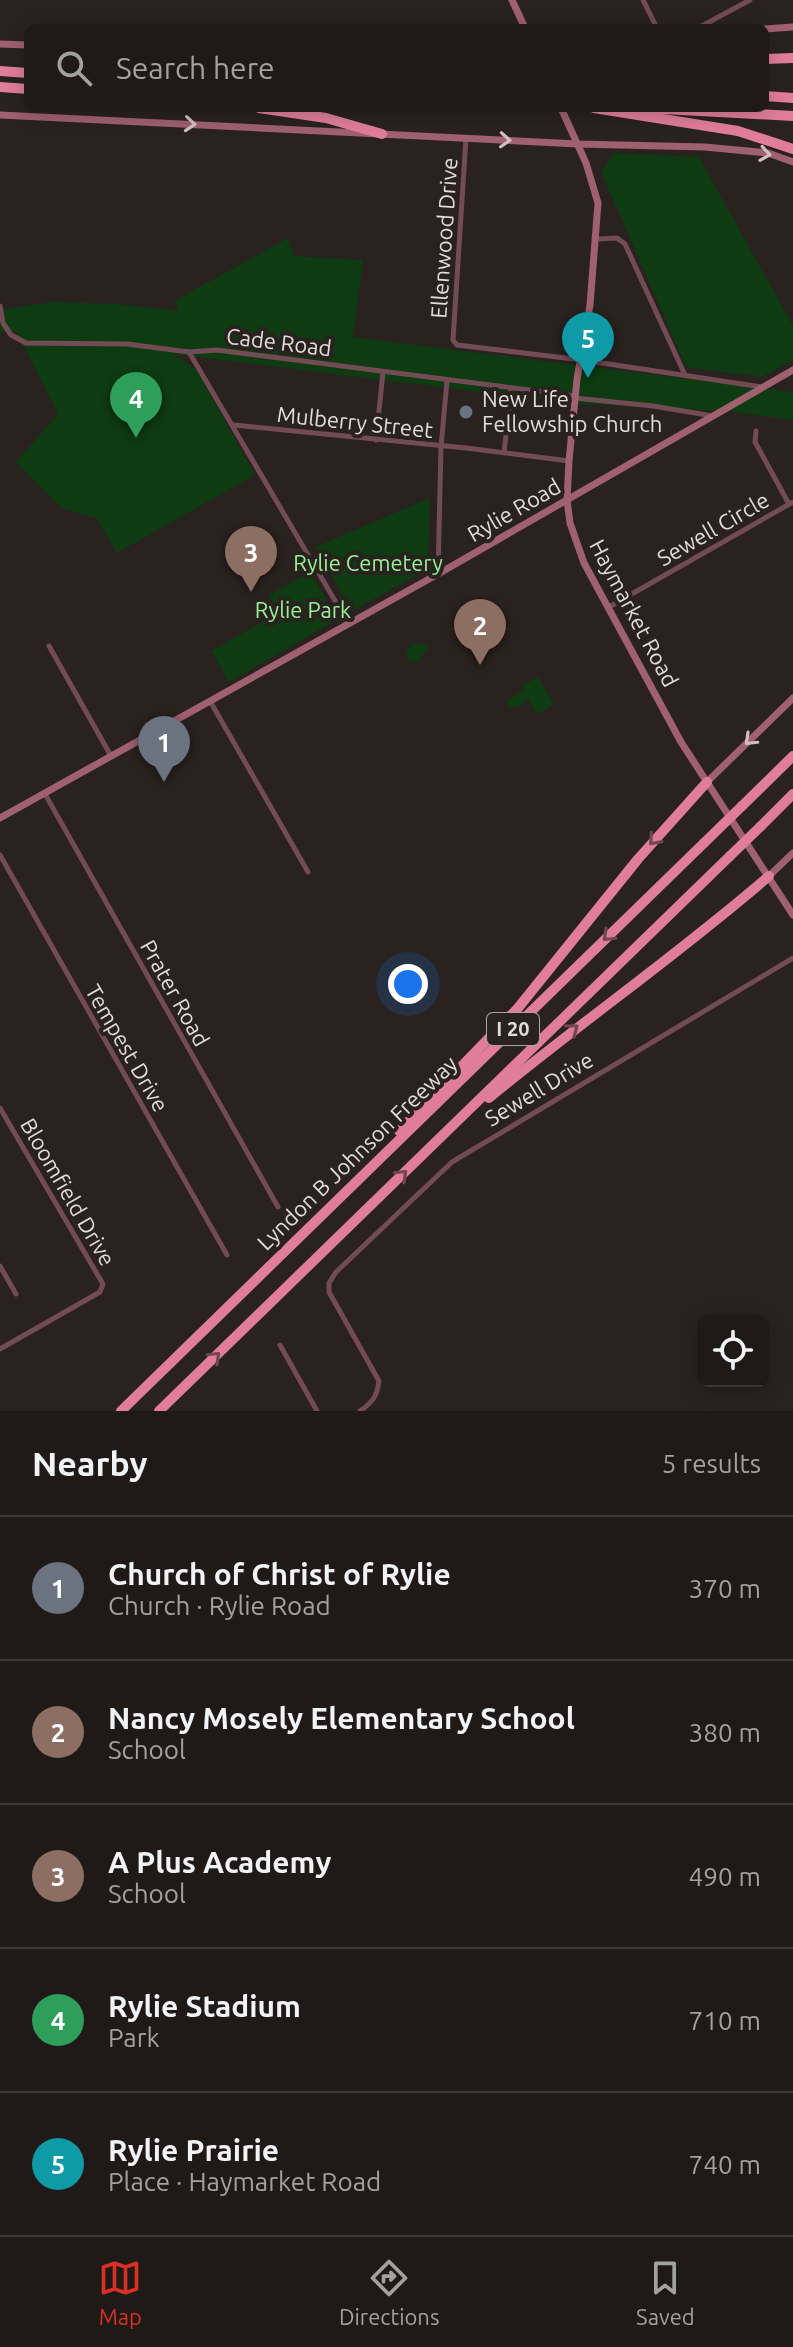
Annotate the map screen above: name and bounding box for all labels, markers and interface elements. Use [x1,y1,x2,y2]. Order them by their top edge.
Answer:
search box [24,24,769,112]
icon: search [52,46,96,90]
text: Search here [116,51,275,85]
one-way arrow [184,115,197,132]
one-way arrow [499,131,512,148]
one-way arrow [758,144,772,161]
street label: Ellenwood Drive [425,157,462,319]
pin: 5 [562,312,614,378]
street label: Cade Road [225,323,333,360]
pin: 4 [110,372,162,438]
place label: New Life Fellowship Church [482,386,662,436]
street label: Mulberry Street [276,401,435,442]
marker: New Life Fellowship Church [457,403,475,421]
street label: Rylie Road [463,473,565,546]
street label: Sewell Circle [652,487,773,571]
pin: 3 [225,526,277,592]
street label: Haymarket Road [585,535,684,691]
park label: Rylie Cemetery [293,550,443,575]
park label: Rylie Park [255,597,351,622]
pin: 2 [454,599,506,665]
pin: 1 [138,716,190,782]
one-way arrow [745,731,759,745]
one-way arrow [650,830,664,845]
one-way arrow [603,927,617,941]
street label: Prater Road [136,935,215,1050]
your location [388,964,428,1004]
street label: Tempest Drive [81,980,174,1116]
road number: I 20 [487,1013,539,1045]
one-way arrow [564,1025,578,1039]
street label: Sewell Drive [480,1047,597,1131]
street label: Lyndon B Johnson Freeway [252,1050,462,1255]
street label: Bloomfield Drive [16,1114,121,1270]
one-way arrow [393,1170,407,1185]
map controls [697,1315,769,1387]
button: locate [697,1315,769,1387]
one-way arrow [206,1352,221,1366]
text: Nearby [32,1444,147,1482]
text: 5 results [662,1449,761,1478]
text: Church of Christ of Rylie [108,1557,451,1591]
text: 1 [51,1574,65,1603]
text: 370 m [689,1574,761,1603]
text: Church · Rylie Road [108,1591,331,1620]
text: Nancy Mosely Elementary School [108,1701,575,1735]
text: 2 [51,1718,65,1747]
text: 380 m [689,1718,761,1747]
text: School [108,1735,186,1764]
text: A Plus Academy [108,1845,331,1879]
text: 3 [51,1862,65,1891]
text: 490 m [689,1862,761,1891]
text: School [108,1879,186,1908]
text: Rylie Stadium [108,1989,301,2023]
text: 4 [51,2006,65,2035]
text: 710 m [689,2006,761,2035]
text: Park [108,2023,160,2052]
text: Rylie Prairie [108,2133,279,2167]
text: 5 [51,2150,65,2179]
text: 740 m [689,2150,761,2179]
text: Place · Haymarket Road [108,2167,381,2196]
tab: Map [98,2256,142,2329]
tab: Directions [339,2256,439,2329]
tab: Saved [636,2256,695,2329]

